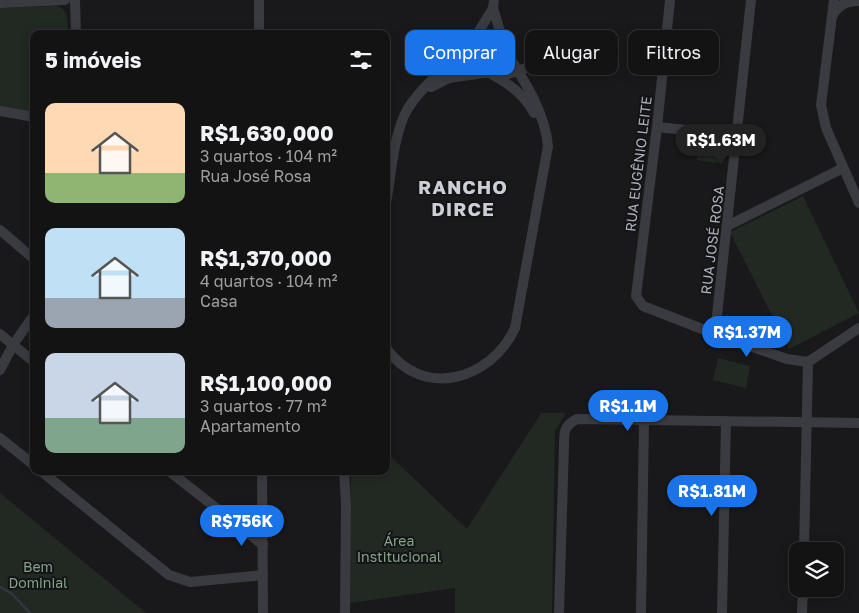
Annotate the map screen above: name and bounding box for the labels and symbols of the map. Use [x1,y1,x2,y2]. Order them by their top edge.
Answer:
street label: RUA EUGÊNIO LEITE [621,95,655,233]
pin: R$1.63M [675,124,767,166]
district label: RANCHO DIRCE [418,175,508,220]
street label: RUA JOSÉ ROSA [697,184,727,295]
pin: R$1.37M [701,316,793,358]
pin: R$1.1M [587,390,669,432]
pin: R$1.81M [666,474,758,517]
pin: R$756K [201,504,283,547]
park label: Área Institucional [357,532,441,565]
park label: Bem Dominial [8,558,68,591]

